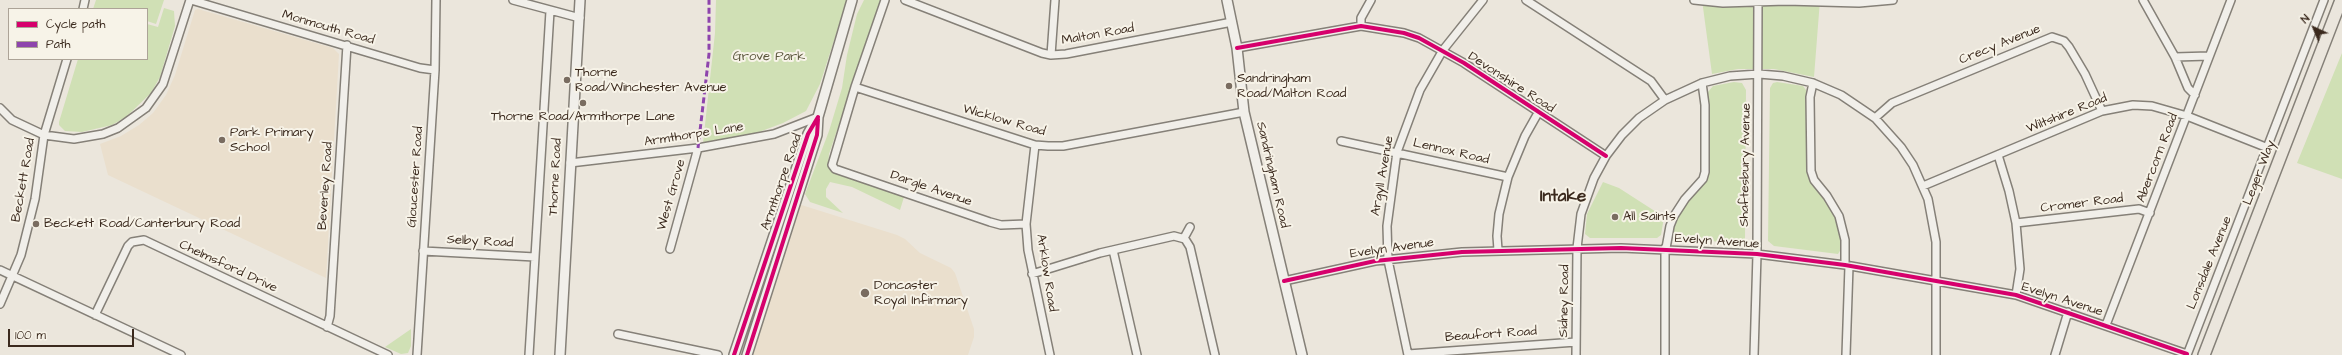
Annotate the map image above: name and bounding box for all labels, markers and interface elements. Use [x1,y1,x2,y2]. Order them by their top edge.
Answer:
street label: Monmouth Road [280,7,376,49]
legend [8,8,148,60]
north arrow [2294,8,2334,48]
text: N [2298,11,2313,27]
text: Cycle path [46,16,105,33]
street label: Malton Road [1060,21,1136,49]
street label: Crecy Avenue [1957,22,2043,68]
text: Path [46,36,71,53]
park label: Grove Park [733,49,805,65]
street label: Devonshire Road [1465,49,1557,117]
place label: Thorne Road/Winchester Avenue [575,65,727,96]
place label: Sandringham Road/Malton Road [1237,71,1346,102]
marker: Thorne Road/Winchester Avenue [562,75,572,85]
marker: Sandringham Road/Malton Road [1224,81,1234,91]
street label: Wiltshire Road [2024,91,2110,137]
marker: Thorne Road/Armthorpe Lane [578,98,588,108]
street label: Wicklow Road [961,102,1047,140]
street label: Shaftesbury Avenue [1737,103,1755,227]
place label: Thorne Road/Armthorpe Lane [491,109,675,125]
street label: Abercorn Road [2134,111,2182,205]
street label: Armthorpe Lane [643,119,745,151]
street label: Sandringham Road [1252,120,1292,230]
place label: Park Primary School [230,125,314,156]
street label: Gloucester Road [405,126,427,228]
street label: Armthorpe Road [758,132,806,232]
marker: Park Primary School [217,135,227,145]
street label: Argyll Avenue [1368,135,1398,217]
street label: Lennox Road [1411,136,1491,168]
street label: Beckett Road [9,137,39,223]
street label: Thorne Road [546,138,566,216]
street label: Leger Way [2241,138,2279,208]
street label: Beverley Road [315,141,337,231]
street label: West Grove [654,158,690,232]
street label: Dargle Avenue [888,168,974,210]
district label: Intake [1540,187,1586,207]
street label: Cromer Road [2040,191,2124,217]
place label: All Saints [1623,209,1676,225]
marker: All Saints [1610,212,1620,222]
street label: Lonsdale Avenue [2184,214,2236,312]
place label: Beckett Road/Canterbury Road [44,216,240,232]
marker: Beckett Road/Canterbury Road [31,219,41,229]
street label: Evelyn Avenue [1674,231,1760,253]
street label: Selby Road [446,232,514,252]
street label: Arklow Road [1032,233,1060,313]
street label: Evelyn Avenue [1349,235,1435,263]
street label: Chelmsford Drive [176,237,280,297]
street label: Sidney Road [1557,265,1573,337]
place label: Doncaster Royal Infirmary [874,278,968,309]
street label: Evelyn Avenue [2019,280,2105,320]
marker: Doncaster Royal Infirmary [859,287,871,299]
scale bar [10,321,136,347]
street label: Beaufort Road [1445,324,1537,346]
text: 100 m [15,327,46,344]

